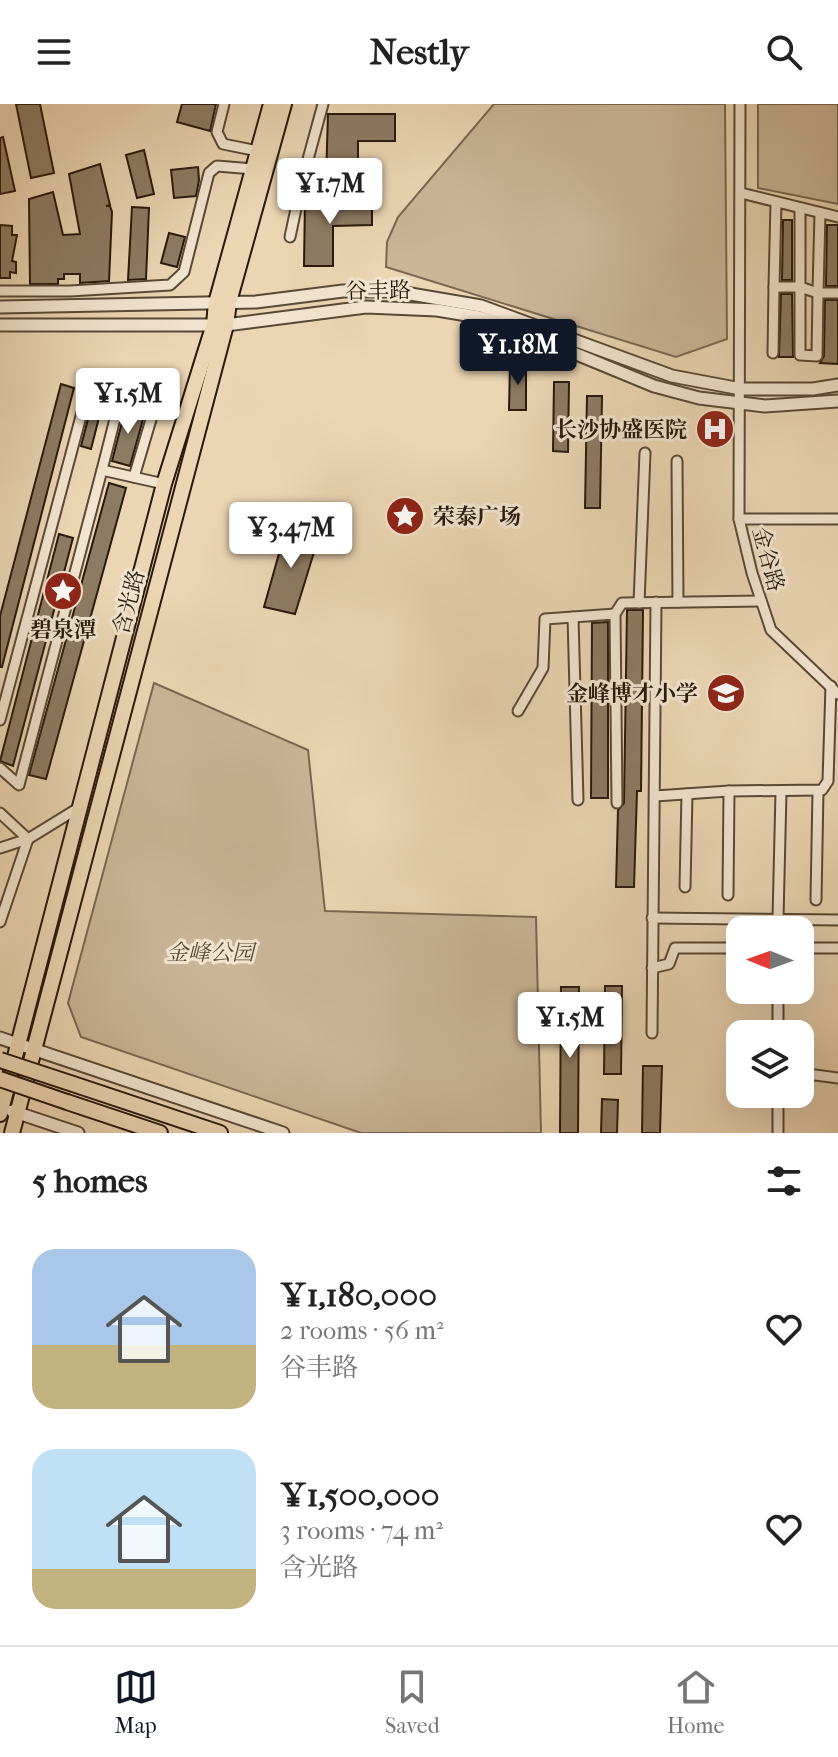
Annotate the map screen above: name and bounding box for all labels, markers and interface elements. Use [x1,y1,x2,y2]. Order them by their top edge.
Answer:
icon: menu [32,30,76,74]
icon: search [762,30,806,74]
text: Nestly [370,31,469,73]
pin: ¥1.7M [274,158,386,226]
text: ¥1.7M [295,168,365,199]
street label: 谷丰路 [345,277,411,305]
pin: ¥1.18M [453,319,583,387]
text: ¥1.18M [478,329,558,360]
pin: ¥1.5M [72,368,184,436]
text: ¥1.5M [94,378,162,409]
hospital icon: 长沙协盛医院 [694,408,736,450]
place label: 长沙协盛医院 [555,417,687,443]
place icon: 荣泰广场 [384,495,426,537]
pin: ¥3.47M [226,502,356,570]
place label: 荣泰广场 [433,504,521,530]
text: ¥3.47M [247,512,335,543]
street label: 金谷路 [747,524,789,595]
street label: 含光路 [108,567,150,638]
place icon: 碧泉潭 [42,570,84,612]
place label: 碧泉潭 [30,617,96,643]
school or university icon: 金峰博才小学 [705,672,747,714]
place label: 金峰博才小学 [566,681,698,707]
north arrow [726,916,814,1004]
map controls [726,916,814,1108]
park label: 金峰公园 [166,940,257,966]
pin: ¥1.5M [514,992,626,1060]
text: ¥1.5M [536,1002,604,1033]
button: layers [726,1020,814,1108]
icon: filters [762,1159,806,1203]
text: 5 homes [32,1161,147,1201]
text: ¥1,180,000 [280,1275,437,1315]
icon: home [96,1281,192,1377]
icon: heart [762,1307,806,1351]
text: 2 rooms · 56 m² [280,1315,444,1346]
text: 谷丰路 [280,1352,358,1383]
text: ¥1,500,000 [280,1475,440,1515]
icon: home [96,1481,192,1577]
icon: heart [762,1507,806,1551]
text: 3 rooms · 74 m² [280,1515,443,1546]
text: 含光路 [280,1552,358,1583]
tab: Map [114,1665,158,1739]
tab: Saved [385,1665,440,1739]
tab: Home [667,1665,724,1739]

